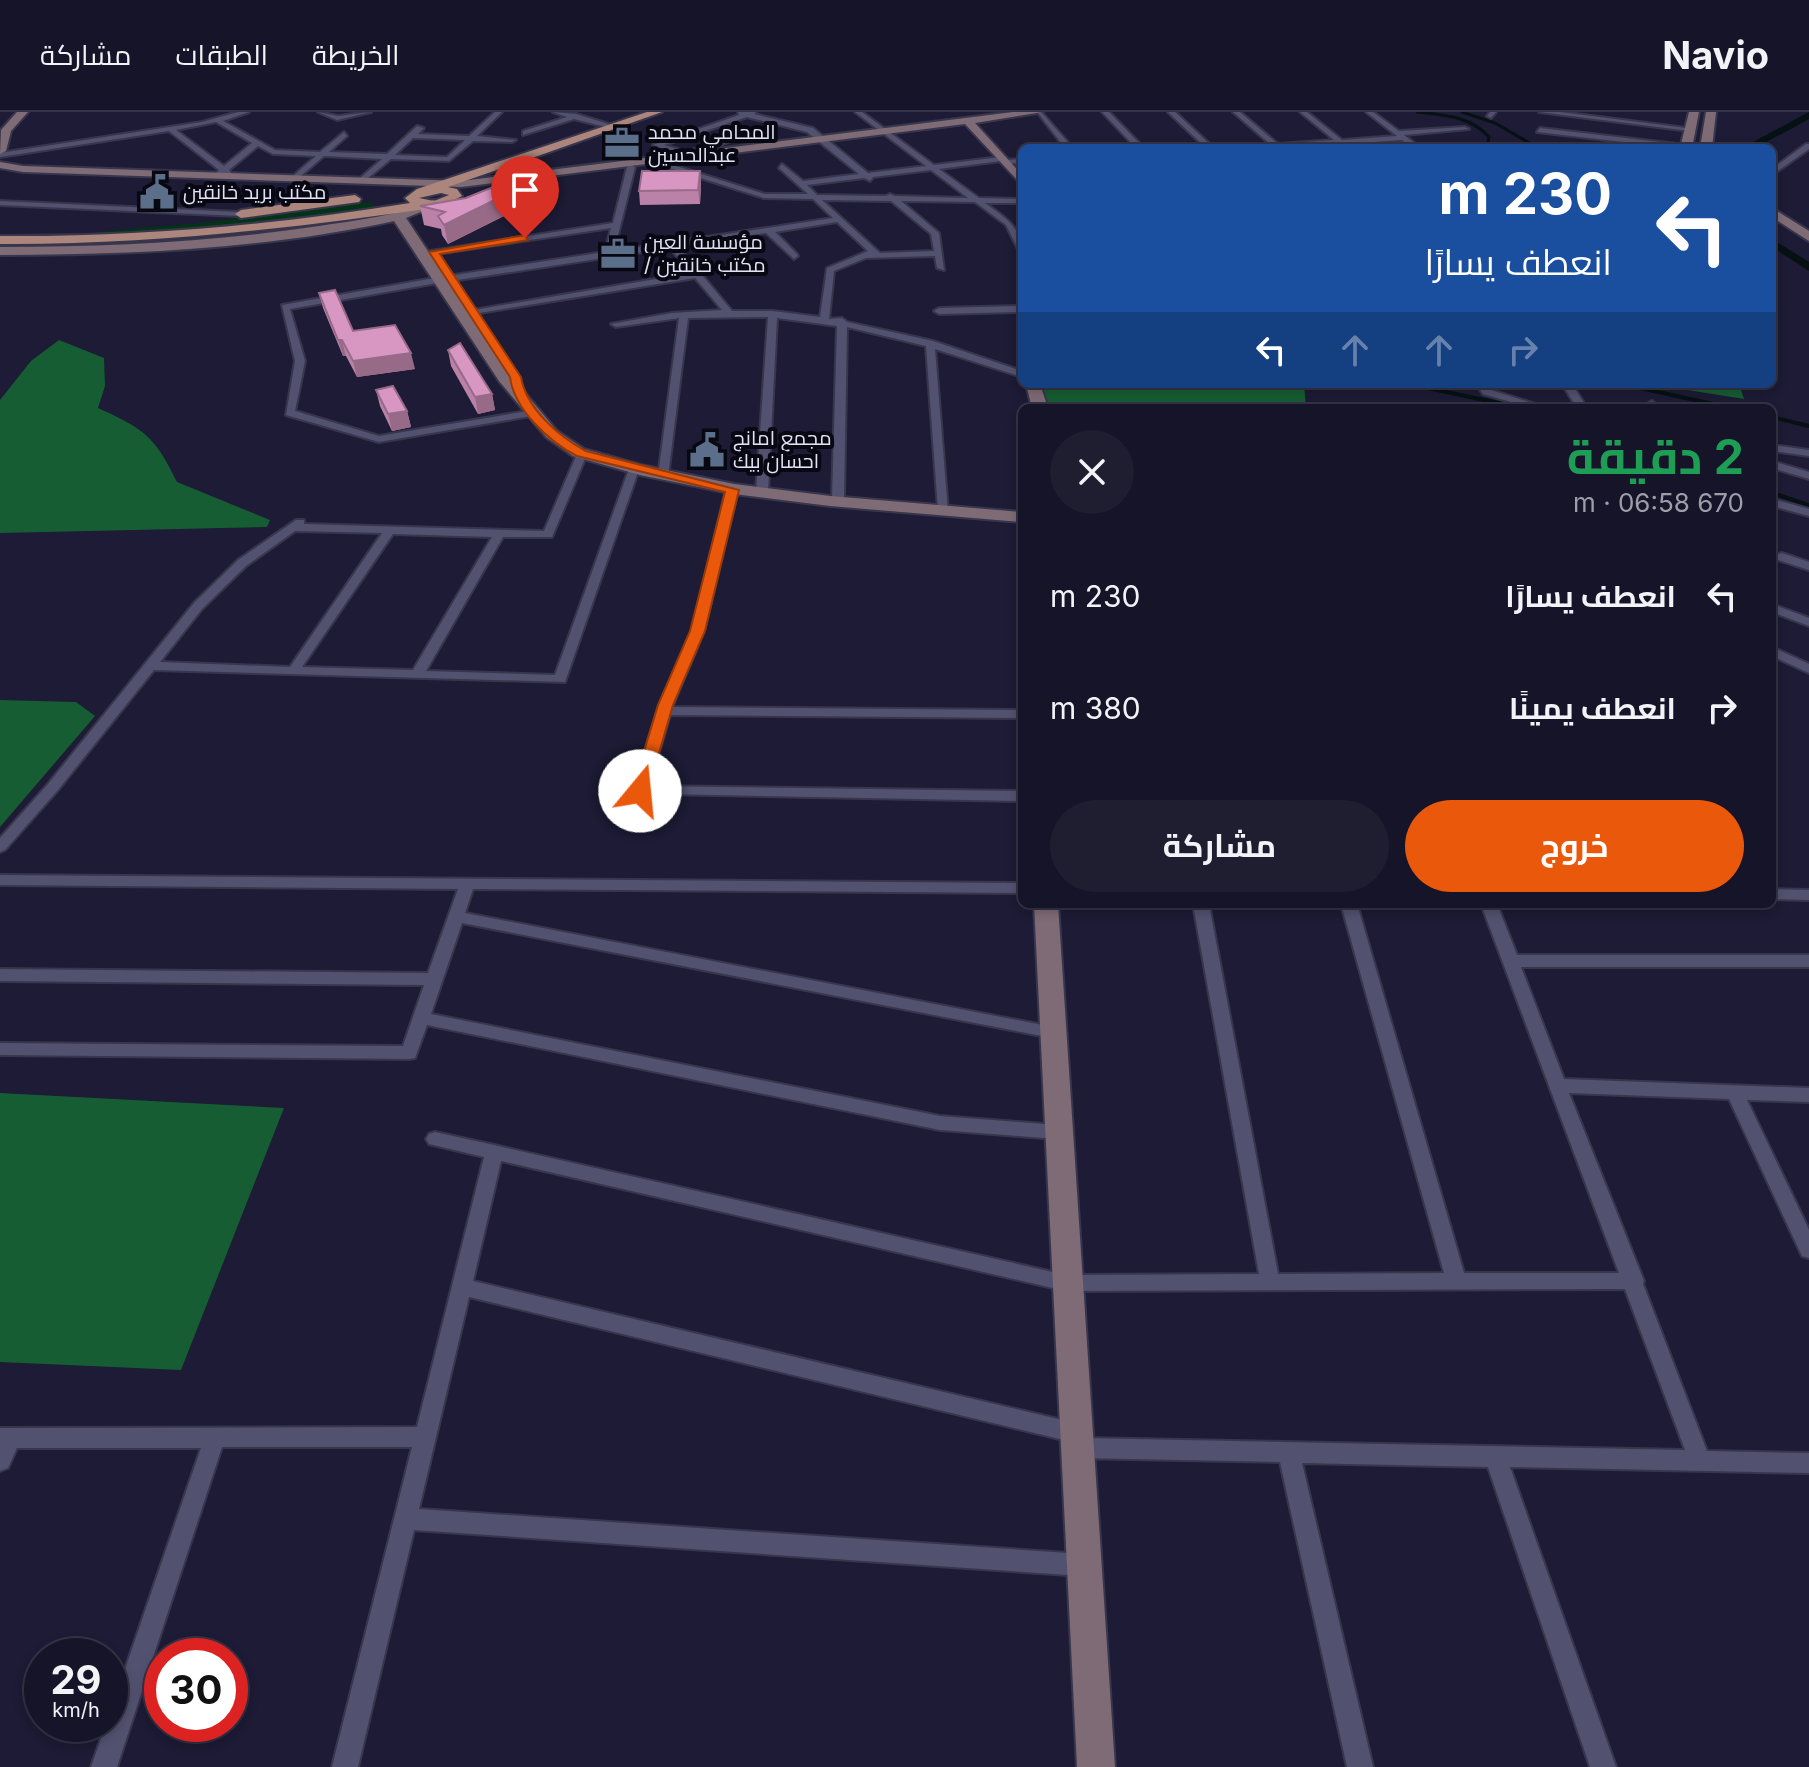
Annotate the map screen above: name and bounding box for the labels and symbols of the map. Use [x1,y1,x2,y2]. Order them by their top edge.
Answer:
place label: المحامي محمد عبدالحسين [648,120,776,168]
office icon: المحامي محمد عبدالحسين [603,124,641,162]
pin [491,156,559,238]
public building icon: مكتب بريد خانقين [138,173,176,211]
place label: مكتب بريد خانقين [183,180,326,205]
place label: مؤسسة العين / مكتب خانقين [644,230,766,278]
office icon: مؤسسة العين / مكتب خانقين [599,235,637,273]
place label: مجمع امانج احسان بيك [733,426,832,474]
public building icon: مجمع امانج احسان بيك [688,431,726,469]
position arrow [598,749,682,833]
speed limit sign: 30 [144,1638,248,1742]

